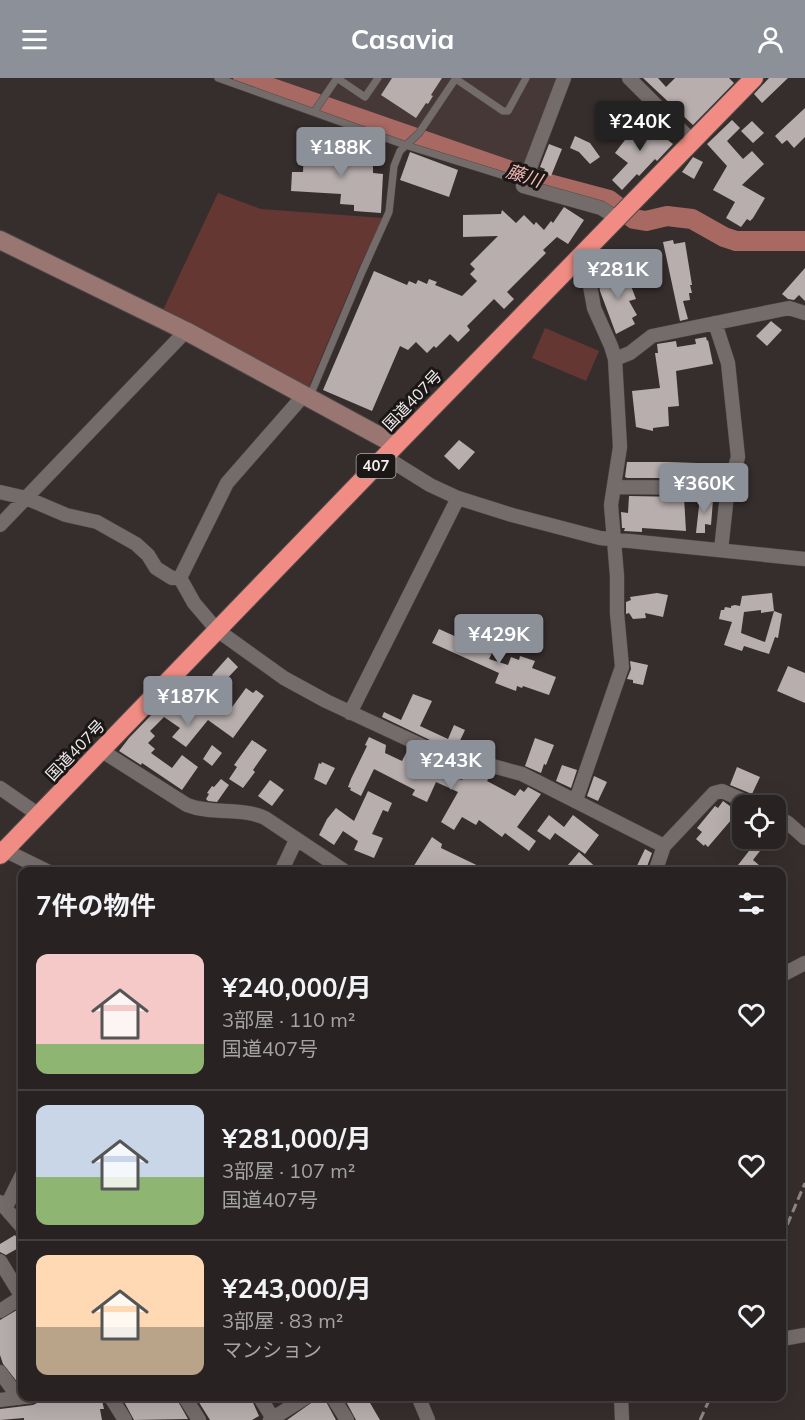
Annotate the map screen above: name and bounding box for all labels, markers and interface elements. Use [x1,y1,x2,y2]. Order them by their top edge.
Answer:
text: Casavia [351,22,454,56]
icon: menu [18,23,51,56]
icon: person [754,23,787,56]
pin: ¥240K [598,101,682,152]
text: ¥240K [609,108,671,133]
pin: ¥188K [299,127,383,178]
text: ¥188K [310,134,372,159]
water label: 藤川 [503,159,547,193]
pin: ¥281K [576,249,660,300]
text: ¥281K [587,256,649,281]
street label: 国道407号 [378,365,446,435]
road number: 407 [356,454,395,478]
pin: ¥360K [662,463,746,514]
text: ¥360K [673,470,735,495]
pin: ¥429K [457,614,541,665]
text: ¥429K [468,621,530,646]
pin: ¥187K [146,676,230,727]
text: ¥187K [157,683,219,708]
street label: 国道407号 [41,715,109,785]
pin: ¥243K [409,740,493,791]
text: ¥243K [420,747,482,772]
map controls [732,795,786,849]
button: locate [732,795,786,849]
icon: filters [735,887,768,920]
text: 7件の物件 [36,889,156,922]
text: ¥240,000/月 [222,971,372,1004]
icon: home [84,978,156,1050]
icon: heart [735,998,768,1031]
text: 3部屋 · 110 m² [222,1007,355,1032]
text: 国道407号 [222,1036,318,1061]
text: ¥281,000/月 [222,1122,372,1155]
icon: home [84,1129,156,1201]
icon: heart [735,1149,768,1182]
text: 3部屋 · 107 m² [222,1158,355,1183]
text: 国道407号 [222,1187,318,1212]
text: ¥243,000/月 [222,1272,372,1305]
icon: home [84,1279,156,1351]
icon: heart [735,1299,768,1332]
text: 3部屋 · 83 m² [222,1308,343,1333]
text: マンション [222,1337,322,1362]

